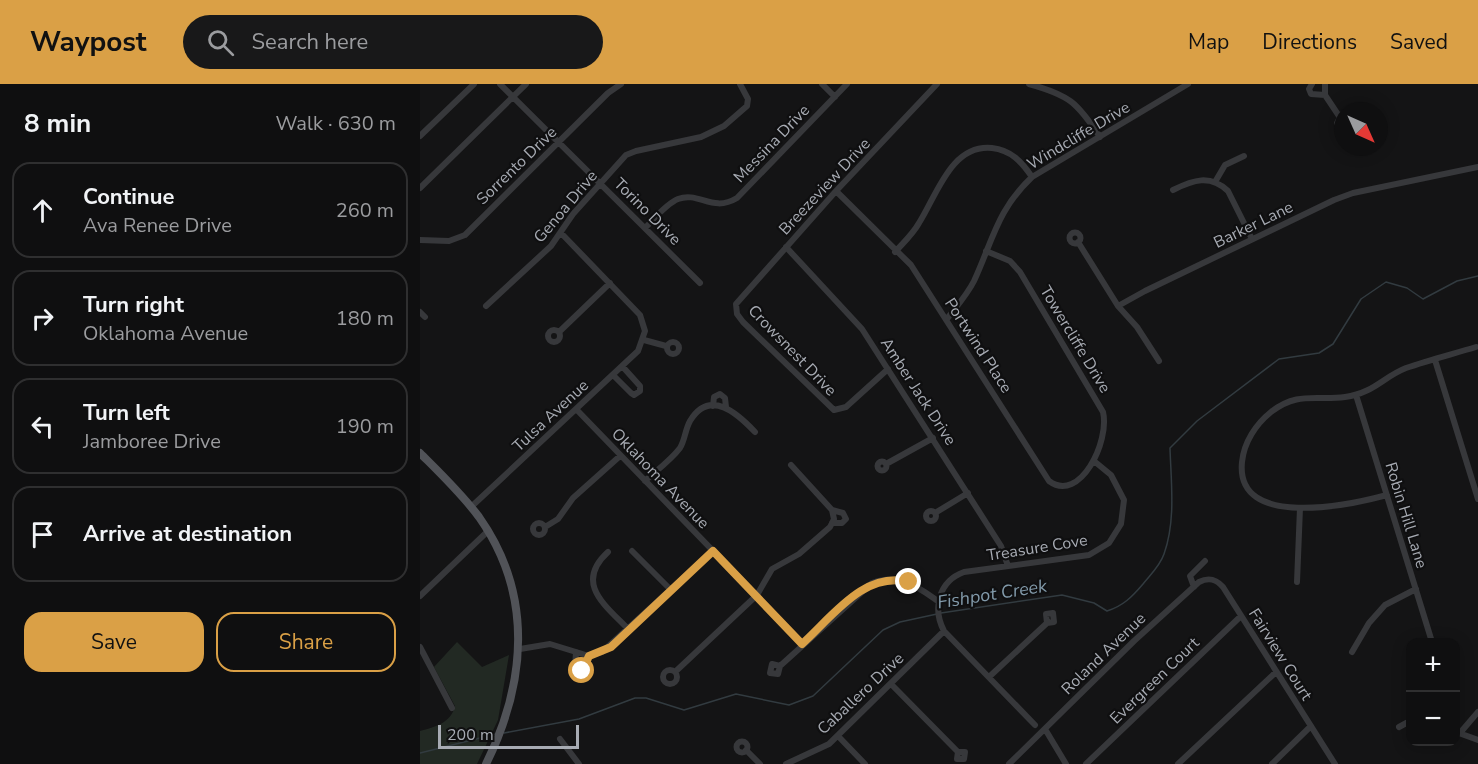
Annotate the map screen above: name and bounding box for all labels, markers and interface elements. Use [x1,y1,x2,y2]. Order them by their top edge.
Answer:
search box [183,15,603,69]
text: Waypost [30,23,147,61]
icon: search [204,26,237,59]
text: Search here [252,27,368,57]
text: Map [1188,28,1229,56]
text: Directions [1262,28,1357,56]
text: Saved [1390,28,1448,56]
street label: Windcliffe Drive [1023,96,1134,175]
street label: Messina Drive [729,100,815,188]
north arrow [1334,102,1388,156]
text: 8 min [24,106,91,141]
text: Walk · 630 m [276,110,396,137]
street label: Sorrento Drive [472,122,562,210]
street label: Breezeview Drive [774,133,875,240]
street label: Genoa Drive [529,166,603,248]
street label: Torino Drive [609,173,686,250]
text: Continue [83,182,174,212]
icon: ahead [26,194,59,227]
street label: Barker Lane [1210,196,1297,254]
text: 260 m [336,197,394,224]
text: Ava Renee Drive [83,212,232,239]
street label: Towercliffe Drive [1034,282,1116,397]
text: Turn right [83,290,184,320]
street label: Portwind Place [939,294,1017,397]
street label: Crowsnest Drive [743,300,842,401]
icon: right [26,302,59,335]
text: 180 m [336,305,394,332]
text: Oklahoma Avenue [83,320,248,347]
street label: Amber Jack Drive [875,333,961,450]
street label: Tulsa Avenue [508,375,594,457]
text: Turn left [83,398,170,428]
icon: left [26,410,59,443]
text: 190 m [336,413,394,440]
street label: Oklahoma Avenue [606,423,714,534]
text: Jamboree Drive [83,428,221,455]
street label: Robin Hill Lane [1379,460,1433,571]
icon: arrive [26,518,59,551]
text: Arrive at destination [83,519,292,549]
street label: Treasure Cove [985,529,1089,567]
route end [895,568,921,594]
water label: Fishpot Creek [935,573,1050,615]
street label: Fairview Court [1243,604,1317,705]
street label: Roland Avenue [1057,608,1151,700]
button: Save [24,612,204,672]
button: Share [216,612,396,672]
street label: Evergreen Court [1105,632,1205,729]
map controls [1406,638,1460,746]
button: + [1406,638,1460,692]
street label: Caballero Drive [812,648,909,740]
route start [568,657,594,683]
button: − [1406,692,1460,746]
scale bar [438,722,579,750]
text: 200 m [447,724,494,746]

